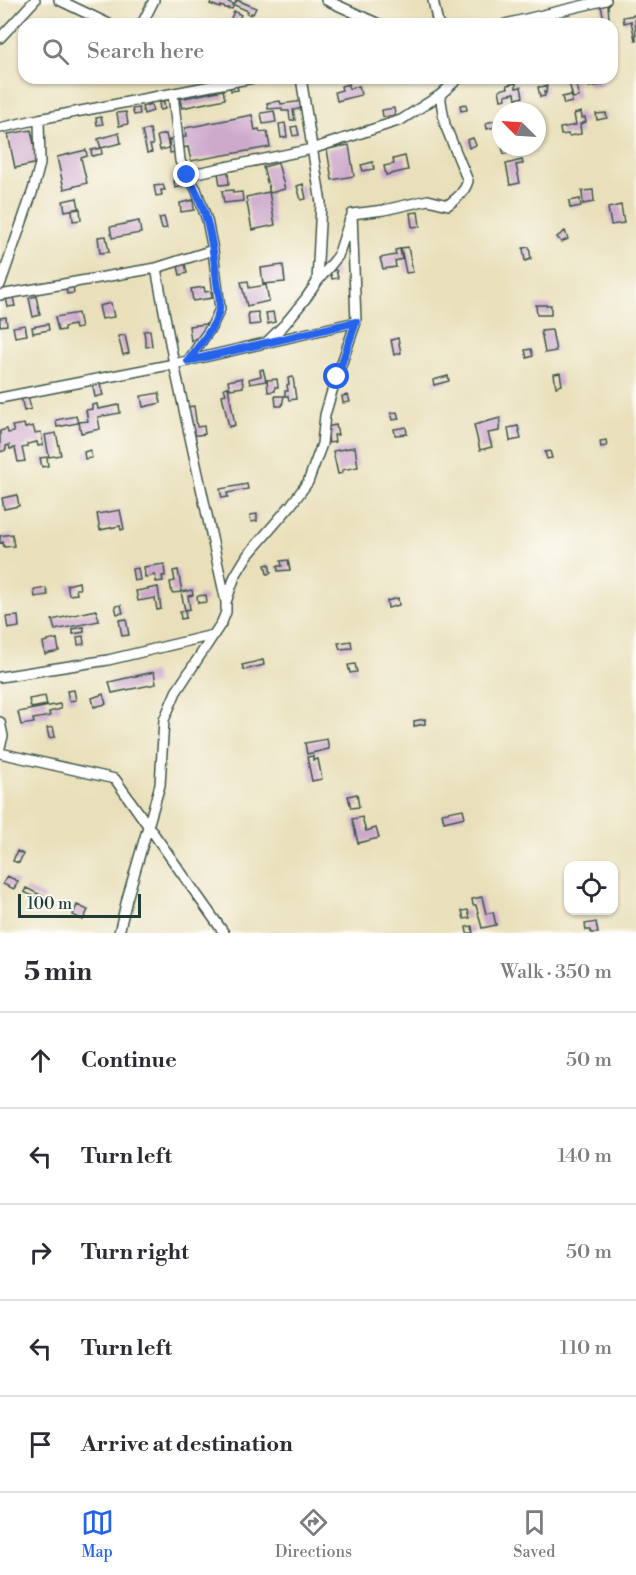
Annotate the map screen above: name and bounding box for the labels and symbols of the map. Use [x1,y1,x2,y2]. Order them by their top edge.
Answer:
north arrow [492,102,546,156]
route end [173,161,199,187]
route start [323,363,349,389]
scale bar [18,891,141,918]

